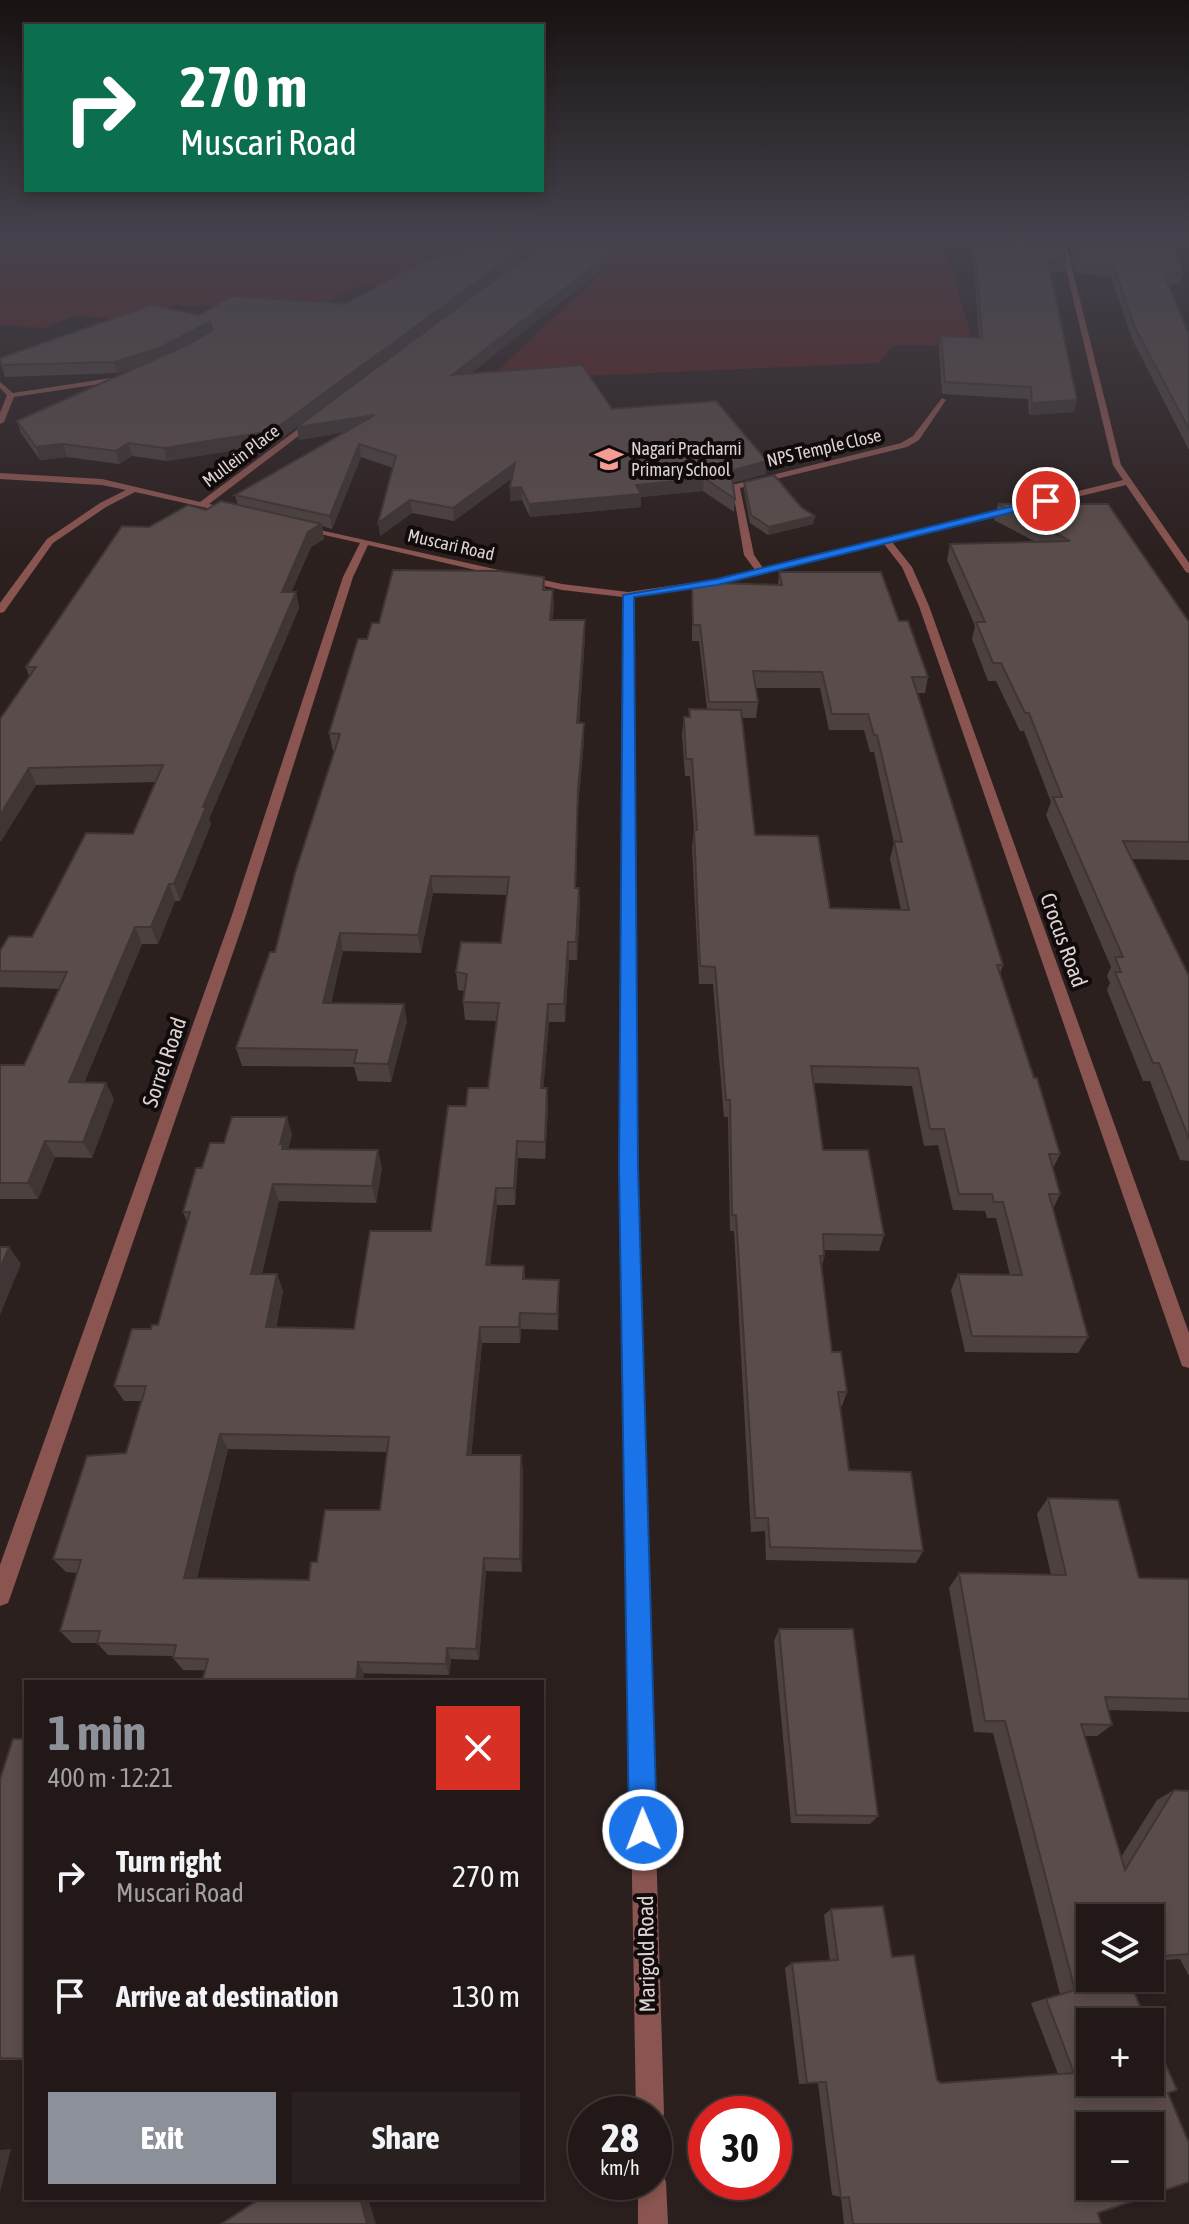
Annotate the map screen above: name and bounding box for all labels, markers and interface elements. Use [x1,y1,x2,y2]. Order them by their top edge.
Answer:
text: 270 m [180,55,307,119]
icon: right [48,56,152,160]
text: Muscari Road [180,121,357,163]
street label: Mullein Place [198,420,283,491]
street label: NPS Temple Close [765,424,883,471]
place label: Nagari Pracharni Primary School [631,438,742,480]
school or university icon: Nagari Pracharni Primary School [594,444,624,474]
pin [1012,467,1080,535]
icon: arrive [1024,479,1068,523]
street label: Muscari Road [406,524,497,565]
street label: Crocus Road [1035,889,1093,991]
street label: Sorrel Road [137,1014,191,1110]
text: 1 min [48,1705,146,1760]
button: close [436,1706,520,1790]
text: 400 m · 12:21 [48,1763,173,1793]
position arrow [601,1788,685,1872]
text: Turn right [116,1844,222,1878]
icon: right [48,1854,92,1898]
text: 270 m [452,1859,520,1893]
text: Muscari Road [116,1878,244,1908]
street label: Marigold Road [632,1895,660,2013]
map controls [1076,1904,1164,2200]
button: layers [1076,1904,1164,1992]
icon: arrive [48,1974,92,2018]
text: Arrive at destination [116,1979,338,2013]
text: 130 m [452,1979,520,2013]
button: + [1076,2008,1164,2096]
button: Exit [48,2092,276,2184]
button: Share [292,2092,520,2184]
speed limit sign: 30 [688,2096,792,2200]
button: − [1076,2112,1164,2200]
text: 28 [601,2115,639,2160]
text: km/h [600,2156,640,2179]

